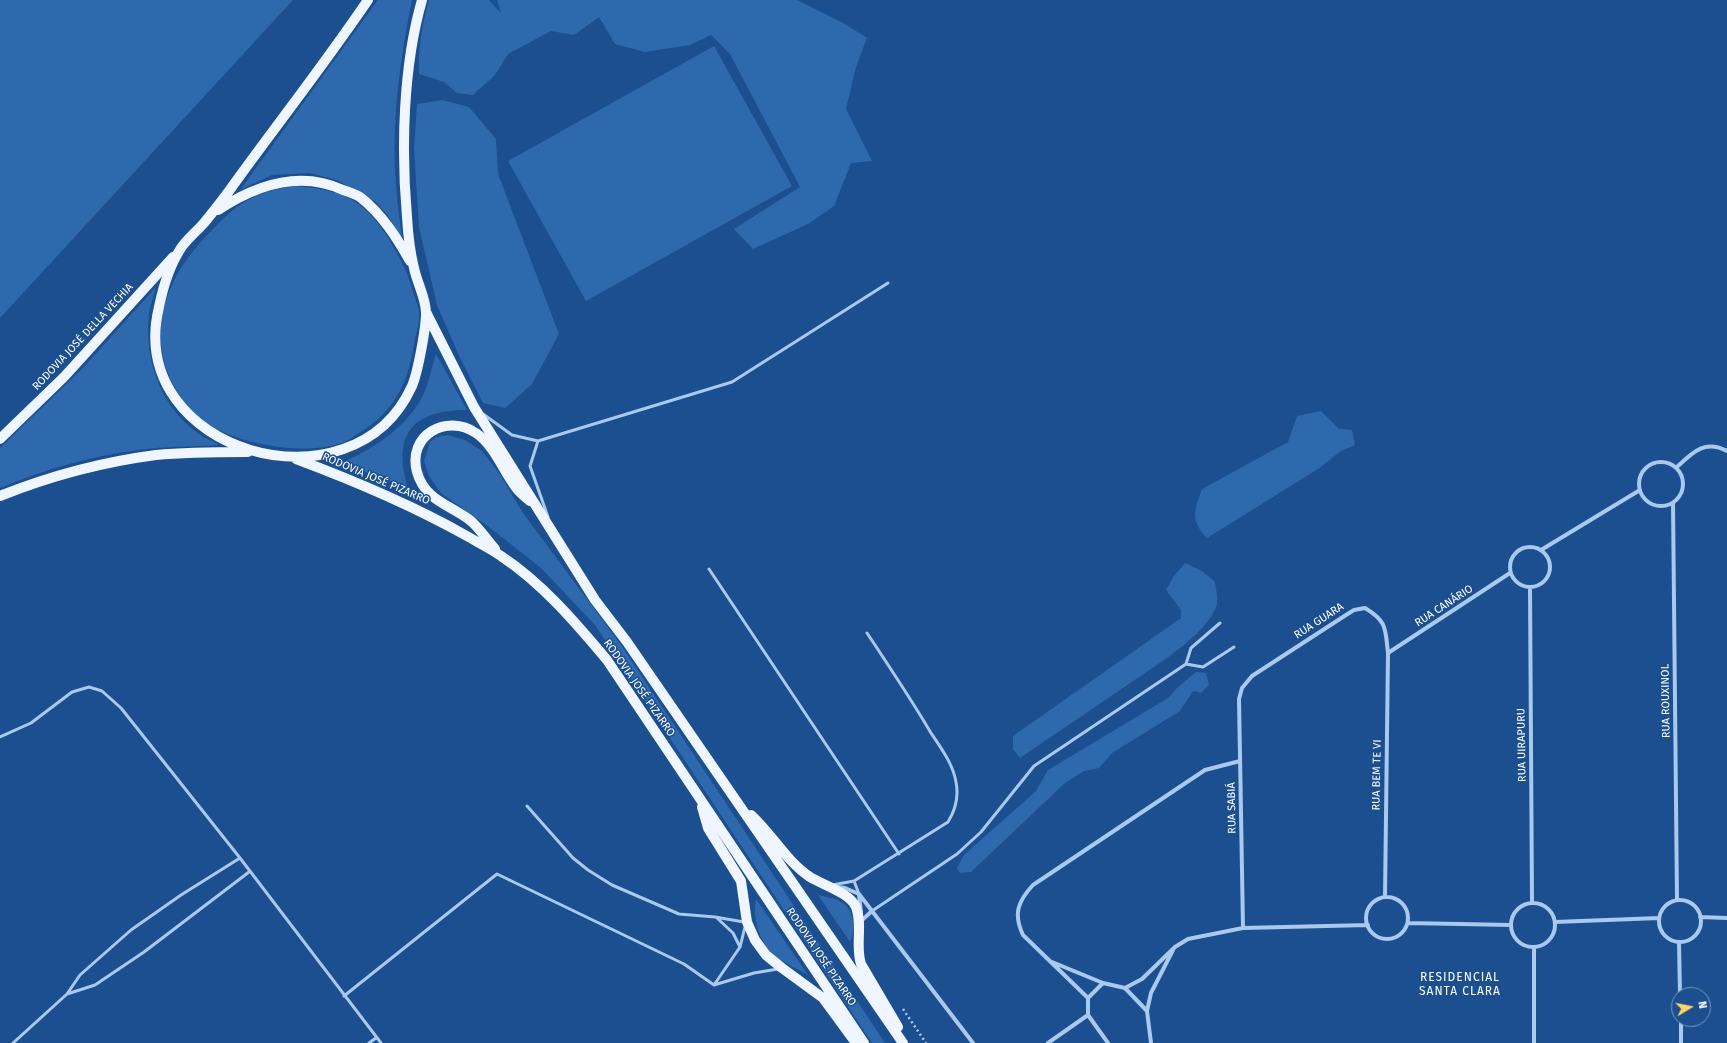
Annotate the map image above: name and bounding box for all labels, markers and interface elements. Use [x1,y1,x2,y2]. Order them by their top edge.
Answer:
street label: RODOVIA JOSÉ DELLA VECHIA [30,281,136,393]
street label: RODOVIA JOSÉ PIZARRO [320,450,432,508]
street label: RUA CANÁRIO [1412,582,1476,630]
street label: RUA GUARA [1292,600,1346,642]
street label: RODOVIA JOSÉ PIZARRO [600,637,678,739]
street label: RUA ROUXINOL [1659,664,1673,738]
street label: RUA UIRAPURU [1515,708,1529,782]
street label: RUA BEM TE VI [1370,739,1384,811]
street label: RUA SABIÁ [1225,782,1239,834]
street label: RODOVIA JOSÉ PIZARRO [783,905,859,1009]
district label: RESIDENCIAL SANTA CLARA [1419,971,1501,999]
north arrow [1671,987,1711,1027]
text: N [1695,1000,1709,1010]

